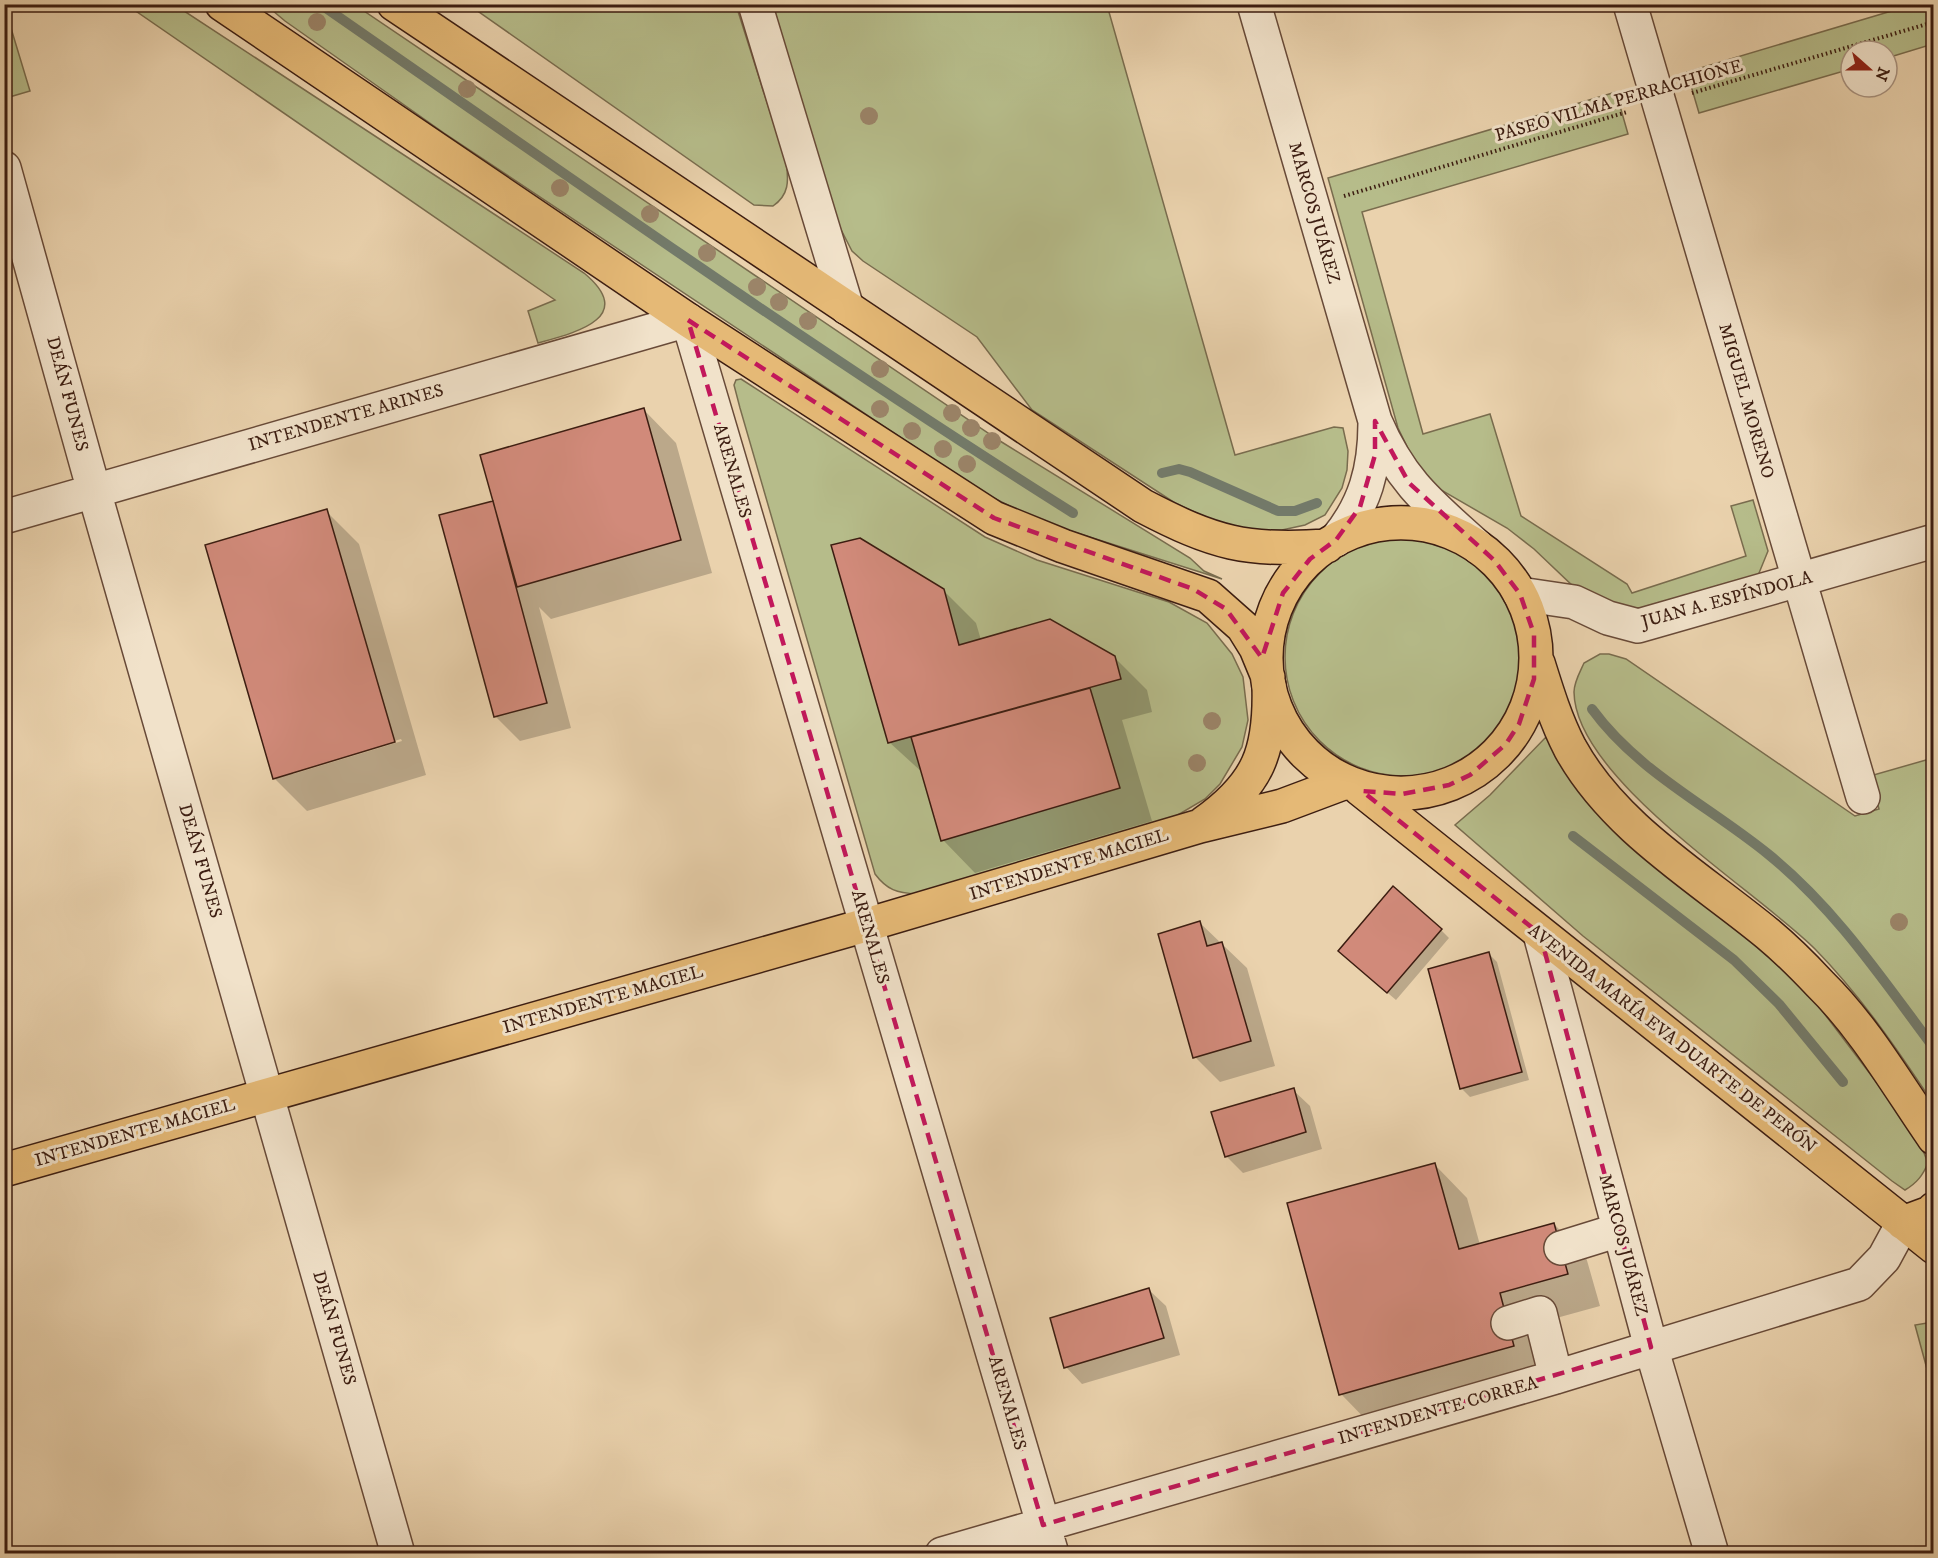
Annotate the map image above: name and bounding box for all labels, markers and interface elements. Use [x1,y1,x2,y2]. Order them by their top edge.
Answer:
north arrow [1839,39,1899,99]
street label: PASEO VILMA PERRACHIONE [1493,55,1746,147]
text: N [1870,64,1894,84]
street label: MARCOS JUÁREZ [1283,139,1346,287]
street label: MIGUEL MORENO [1713,321,1779,481]
street label: DEÁN FUNES [41,334,94,454]
street label: INTENDENTE ARINES [246,380,446,456]
street label: ARENALES [708,421,756,521]
street label: JUAN A. ESPÍNDOLA [1637,565,1816,634]
street label: DEÁN FUNES [173,801,228,921]
street label: INTENDENTE MACIEL [967,824,1171,906]
street label: ARENALES [846,887,894,987]
street label: AVENIDA MARÍA EVA DUARTE DE PERÓN [1523,919,1821,1159]
street label: INTENDENTE MACIEL [500,961,706,1039]
street label: INTENDENTE MACIEL [32,1094,238,1172]
street label: MARCOS JUÁREZ [1593,1171,1654,1319]
street label: DEÁN FUNES [307,1268,362,1388]
street label: ARENALES [983,1353,1031,1453]
street label: INTENDENTE CORREA [1335,1372,1541,1450]

